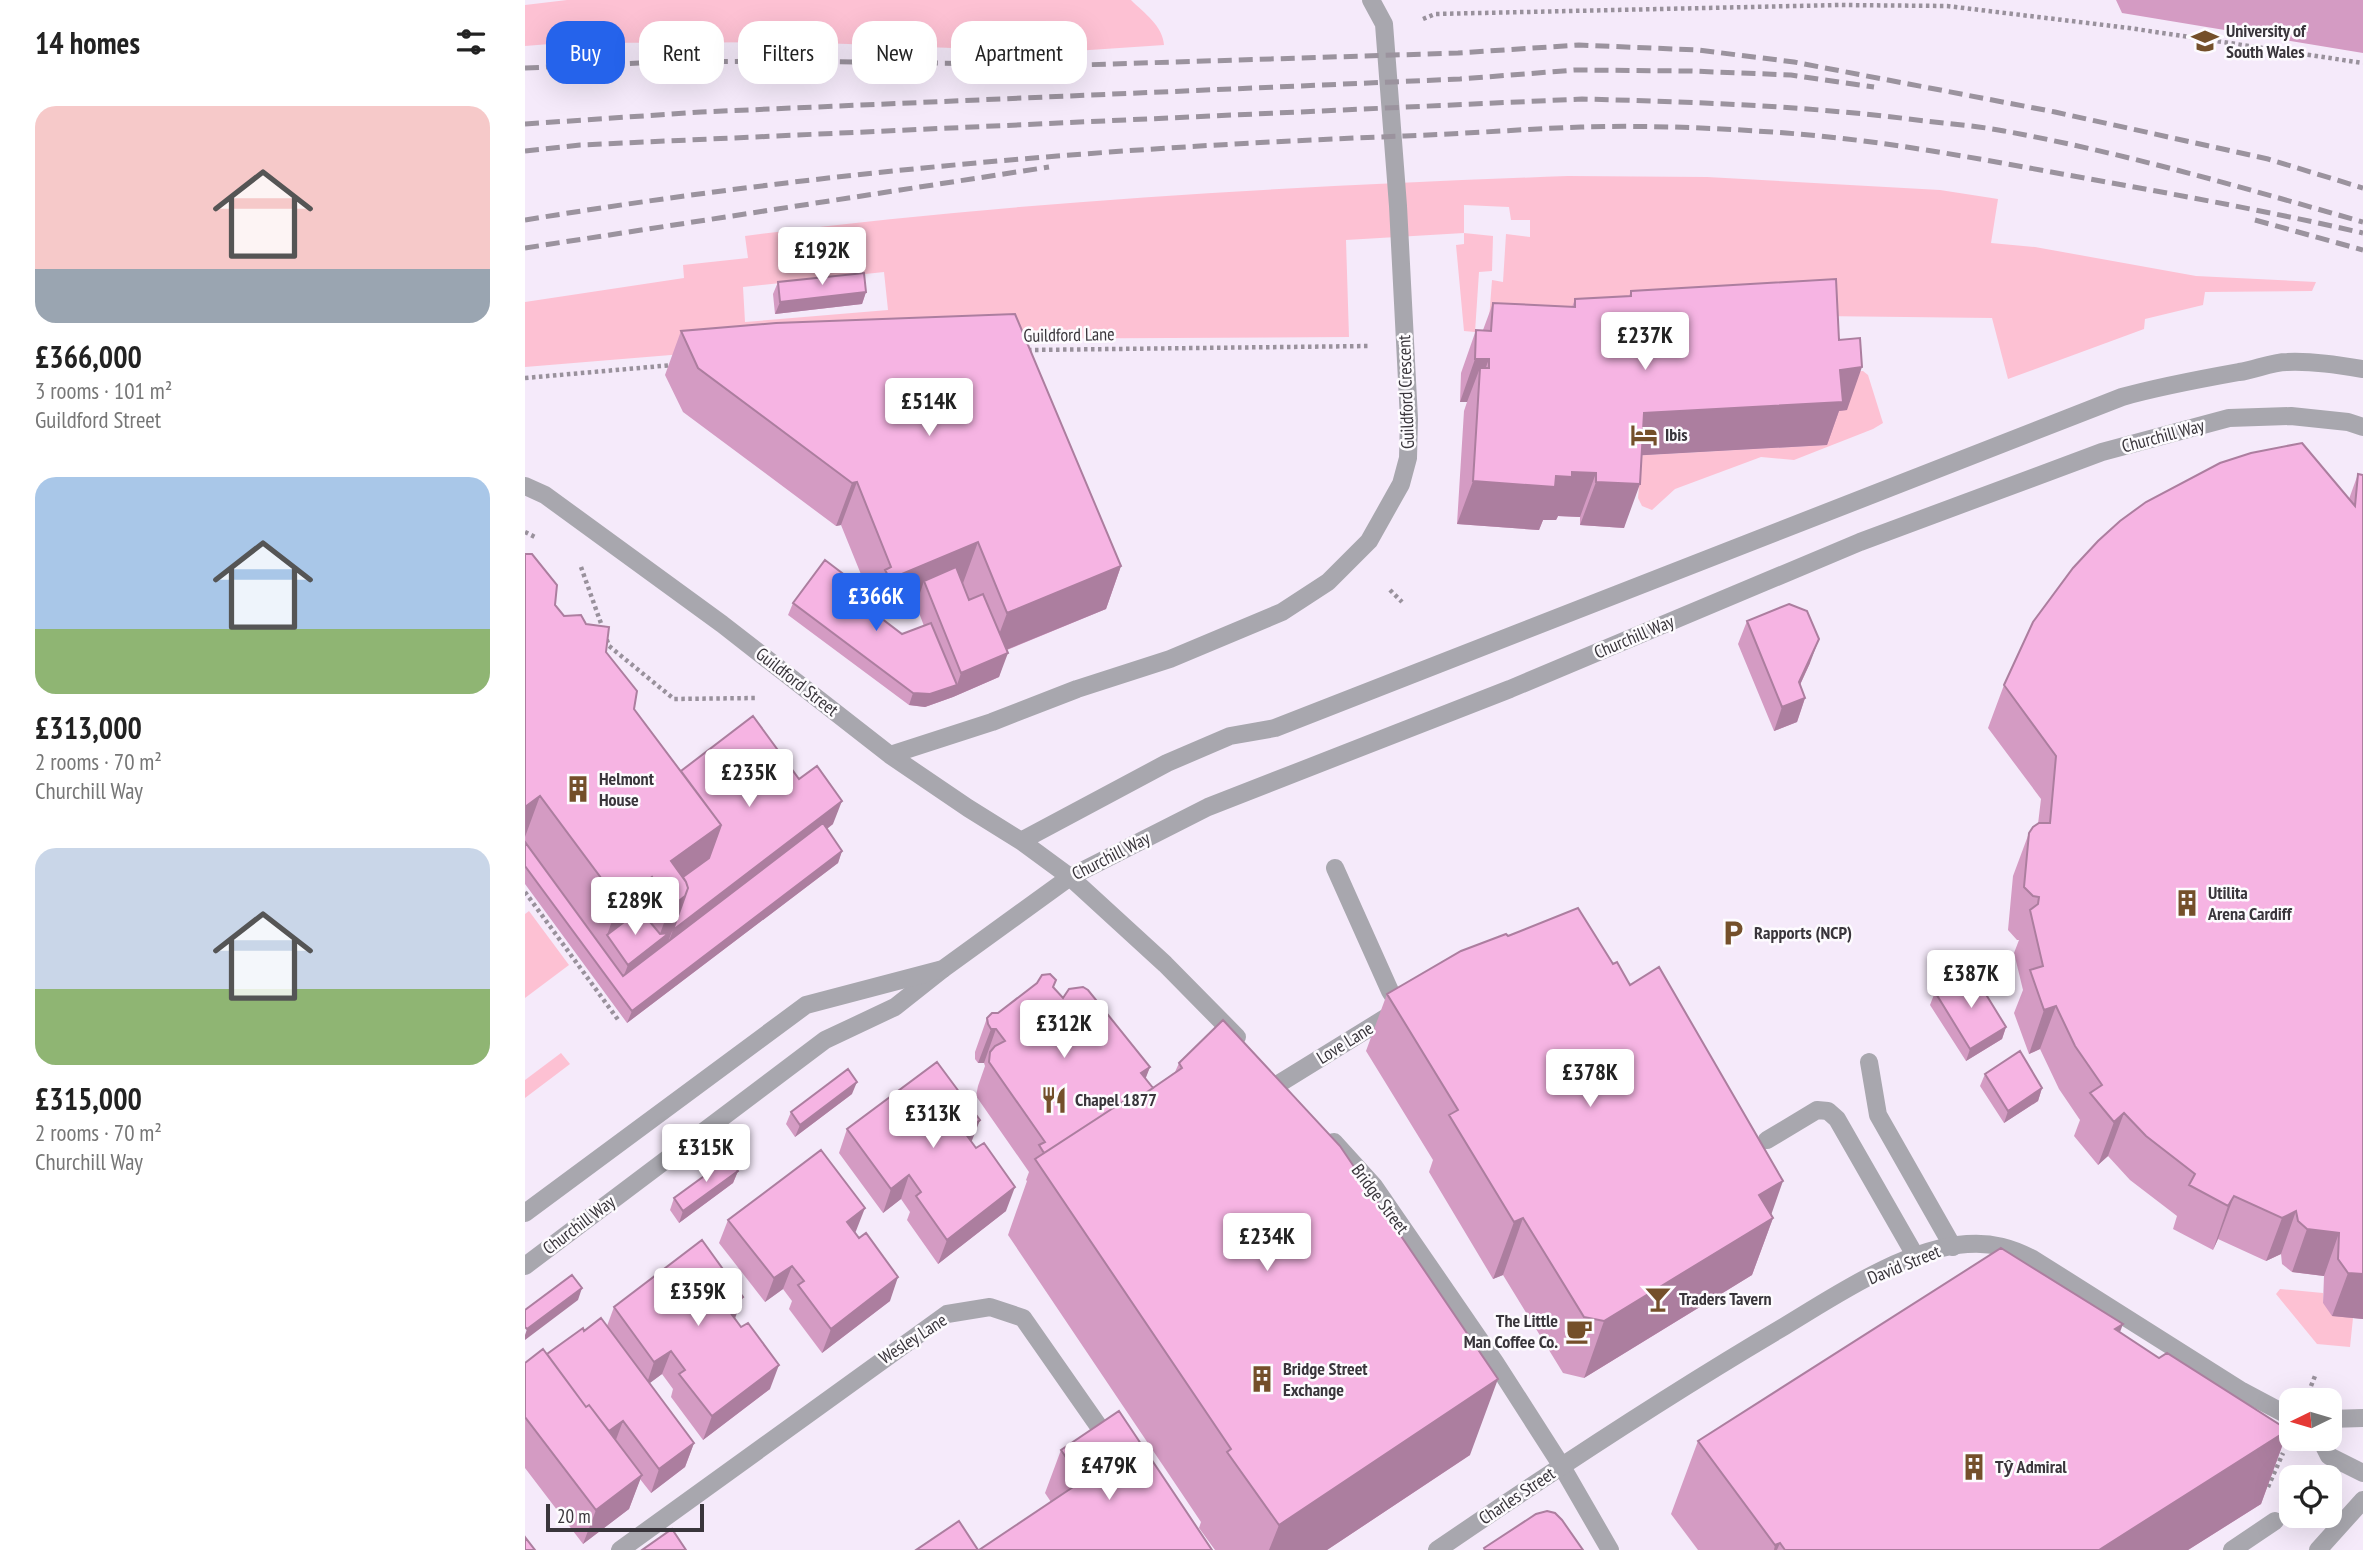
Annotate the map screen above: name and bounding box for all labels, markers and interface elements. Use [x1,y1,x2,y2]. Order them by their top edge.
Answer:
place label: University of South Wales [2226,19,2307,63]
chip: Buy [546,21,625,84]
chip: Rent [639,21,724,84]
chip: Filters [738,21,838,84]
chip: New [852,21,937,84]
chip: Apartment [951,21,1087,84]
text: 14 homes [35,23,140,62]
icon: filters [452,23,490,61]
school or university icon: University of South Wales [2190,26,2220,56]
icon: home [200,151,326,277]
pin: £192K [773,228,871,287]
text: £192K [794,235,850,264]
pin: £237K [1596,312,1694,372]
text: £237K [1617,320,1673,349]
street label: Guildford Lane [1023,322,1115,347]
street label: Guildford Crescent [1392,335,1419,449]
text: £366,000 [35,337,142,376]
text: 3 rooms · 101 m² [35,376,172,405]
pin: £514K [880,378,978,438]
text: £514K [901,386,957,415]
text: Guildford Street [35,405,161,434]
street label: Churchill Way [2119,413,2207,458]
hotel icon: Ibis [1629,420,1659,450]
place label: Ibis [1665,423,1688,446]
icon: home [200,522,326,648]
pin: £366K [827,574,925,633]
text: £366K [848,581,904,610]
street label: Churchill Way [1590,609,1677,664]
street label: Guildford Street [751,642,843,721]
text: £313,000 [35,708,142,747]
text: 2 rooms · 70 m² [35,747,162,776]
pin: £235K [700,750,798,809]
text: £235K [721,757,777,786]
place label: Helmont House [599,767,655,811]
building icon: Helmont House [563,774,593,804]
text: Churchill Way [35,776,143,805]
street label: Churchill Way [1068,826,1154,885]
pin: £289K [586,878,684,937]
place label: Utilita Arena Cardiff [2207,881,2293,925]
text: £289K [607,885,663,914]
building icon: Utilita Arena Cardiff [2172,888,2202,918]
icon: home [200,893,326,1019]
parking icon: Rapports (NCP) [1718,918,1748,948]
place label: Rapports (NCP) [1754,921,1852,944]
pin: £387K [1922,950,2020,1010]
text: £387K [1943,958,1999,987]
pin: £312K [1015,1000,1113,1060]
text: £312K [1036,1008,1092,1037]
street label: Love Lane [1312,1016,1377,1069]
pin: £378K [1541,1050,1639,1109]
text: £378K [1562,1057,1618,1086]
text: £315,000 [35,1079,142,1118]
restaurant icon: Chapel 1877 [1039,1085,1069,1115]
place label: Chapel 1877 [1075,1088,1157,1111]
pin: £313K [884,1090,982,1150]
text: £313K [905,1098,961,1127]
text: 2 rooms · 70 m² [35,1118,162,1147]
pin: £315K [657,1124,755,1184]
text: £315K [678,1132,734,1161]
text: Churchill Way [35,1147,143,1176]
street label: Bridge Street [1347,1159,1414,1238]
street label: Churchill Way [538,1190,620,1259]
pin: £234K [1218,1214,1316,1273]
text: £234K [1239,1221,1295,1250]
street label: David Street [1864,1240,1944,1290]
pin: £359K [649,1268,747,1328]
text: £359K [670,1276,726,1305]
bar icon: Traders Tavern [1643,1284,1673,1314]
place label: Traders Tavern [1679,1287,1772,1310]
street label: Wesley Lane [875,1308,951,1369]
place label: The Little Man Coffee Co. [1464,1309,1558,1353]
cafe icon: The Little Man Coffee Co. [1564,1316,1594,1346]
place label: Bridge Street Exchange [1283,1357,1368,1401]
building icon: Bridge Street Exchange [1247,1364,1277,1394]
north arrow [2279,1388,2341,1451]
map controls [2279,1388,2342,1528]
pin: £479K [1060,1442,1158,1502]
text: £479K [1081,1450,1137,1479]
building icon: Tŷ Admiral [1959,1452,1989,1482]
place label: Tŷ Admiral [1995,1455,2067,1478]
street label: Charles Street [1474,1462,1559,1529]
button: locate [2279,1465,2342,1528]
scale bar [546,1501,703,1533]
text: 20 m [557,1504,591,1528]

